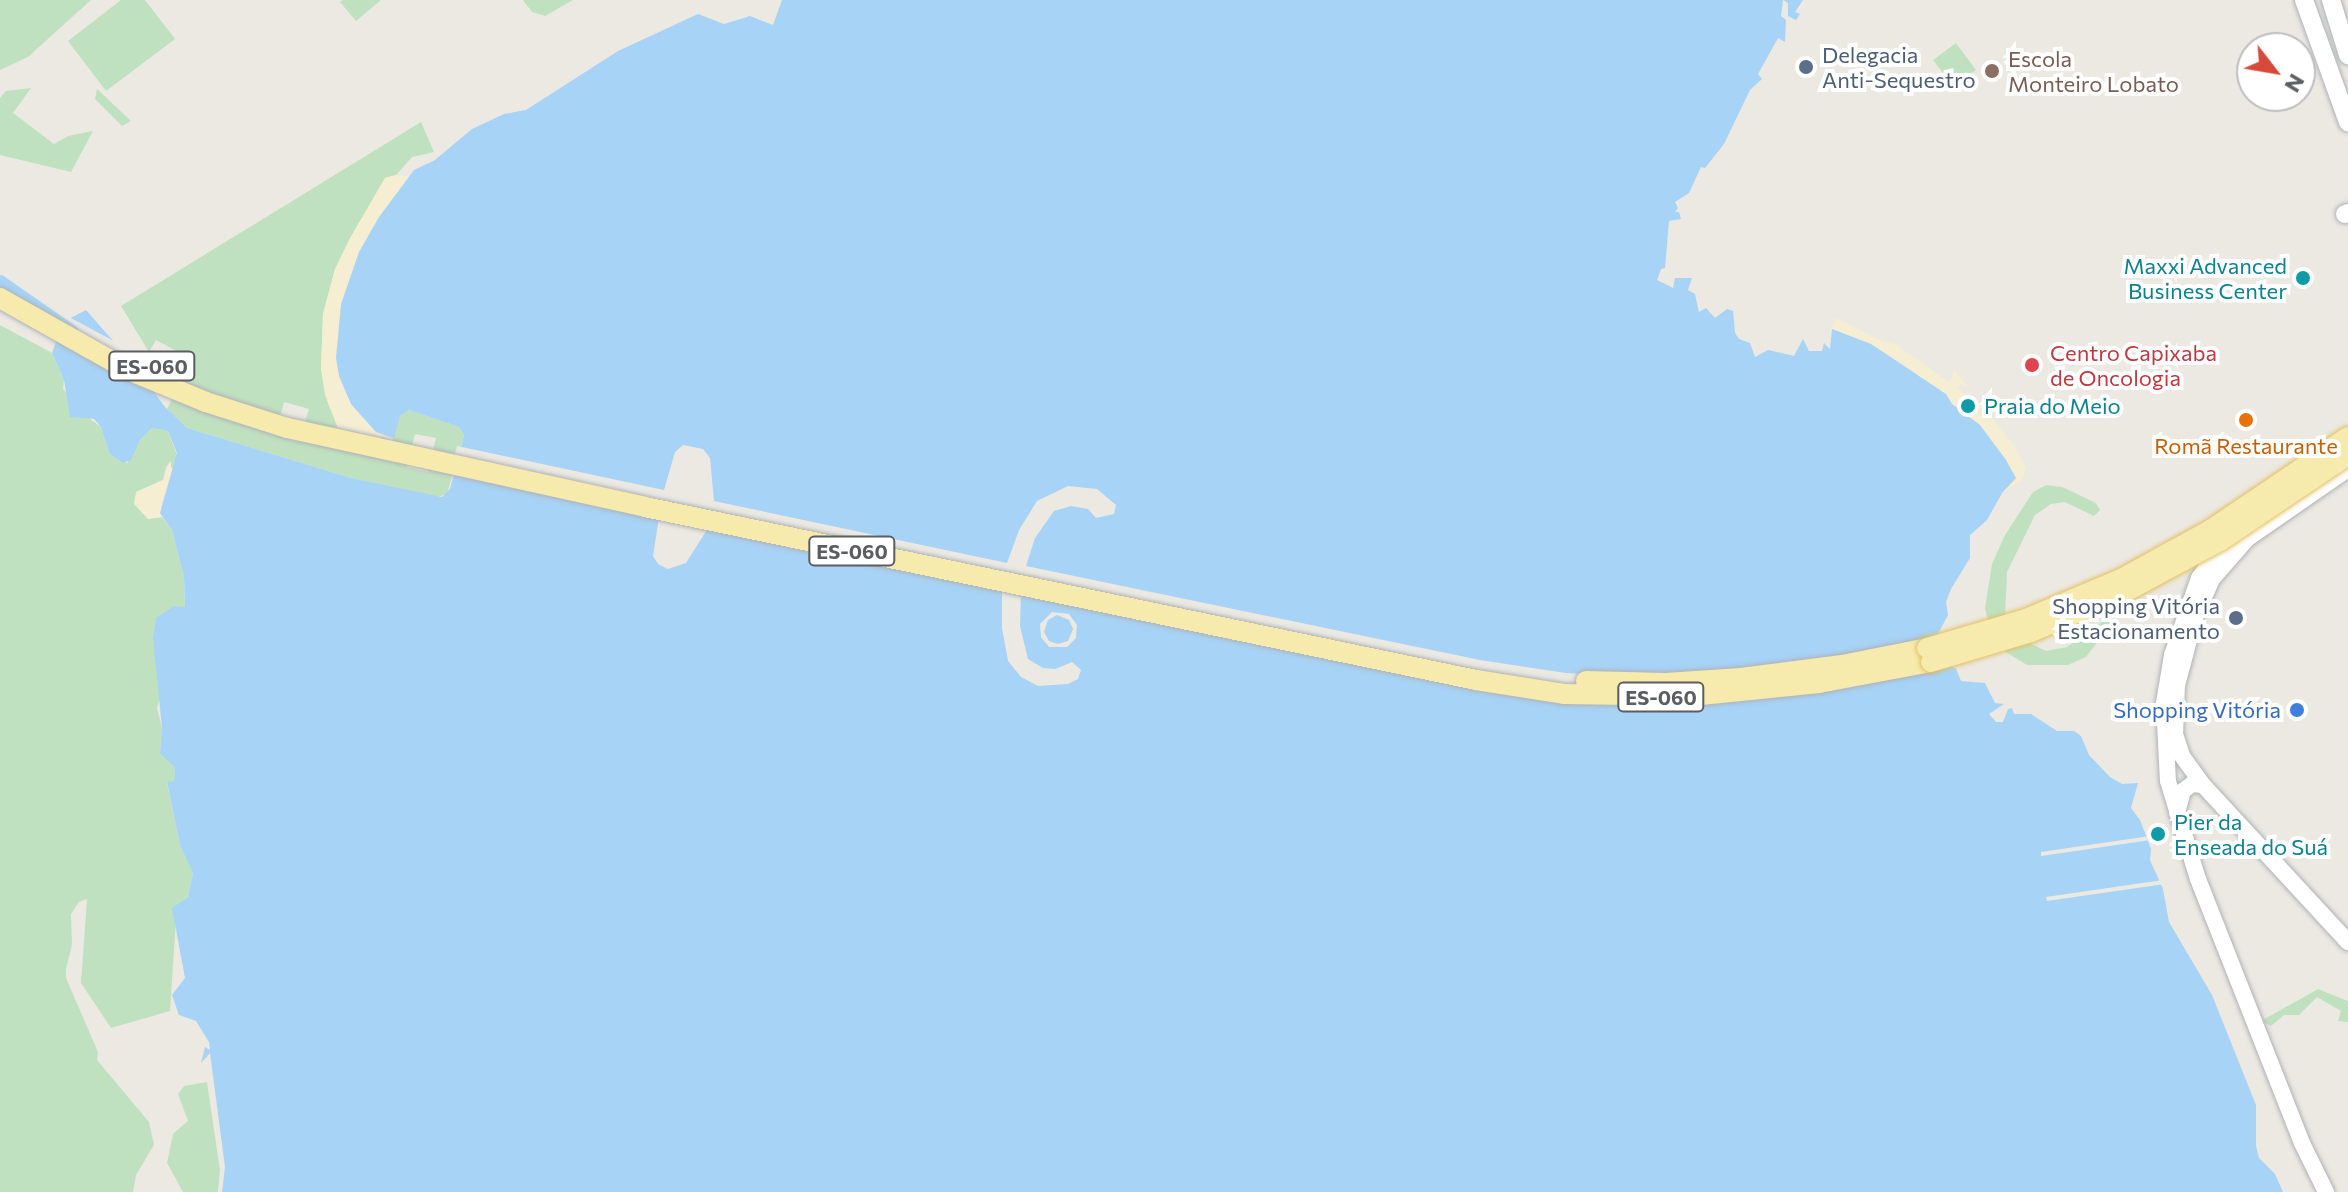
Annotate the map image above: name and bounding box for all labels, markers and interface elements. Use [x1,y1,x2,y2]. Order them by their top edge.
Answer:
north arrow [2236,32,2316,112]
place label: Delegacia Anti-Sequestro [1822,41,1976,92]
place label: Escola Monteiro Lobato [2008,45,2179,96]
marker: Delegacia Anti-Sequestro [1797,58,1815,76]
marker: Escola Monteiro Lobato [1983,62,2001,80]
text: N [2279,70,2311,98]
place label: Maxxi Advanced Business Center [2124,252,2287,304]
marker: Maxxi Advanced Business Center [2294,269,2312,287]
place label: Centro Capixaba de Oncologia [2050,339,2217,390]
road number: ES-060 [108,350,196,382]
marker: Centro Capixaba de Oncologia [2021,354,2043,376]
place label: Praia do Meio [1984,393,2121,419]
marker: Praia do Meio [1959,397,1977,415]
marker: Romã Restaurante [2237,411,2255,429]
place label: Romã Restaurante [2154,433,2338,459]
road number: ES-060 [808,535,896,567]
place label: Shopping Vitória Estacionamento [2052,592,2220,644]
marker: Shopping Vitória Estacionamento [2227,609,2245,627]
road number: ES-060 [1617,681,1705,713]
place label: Shopping Vitória [2113,697,2281,723]
marker: Shopping Vitória [2288,701,2306,719]
place label: Pier da Enseada do Suá [2174,808,2328,860]
marker: Pier da Enseada do Suá [2149,825,2167,843]

